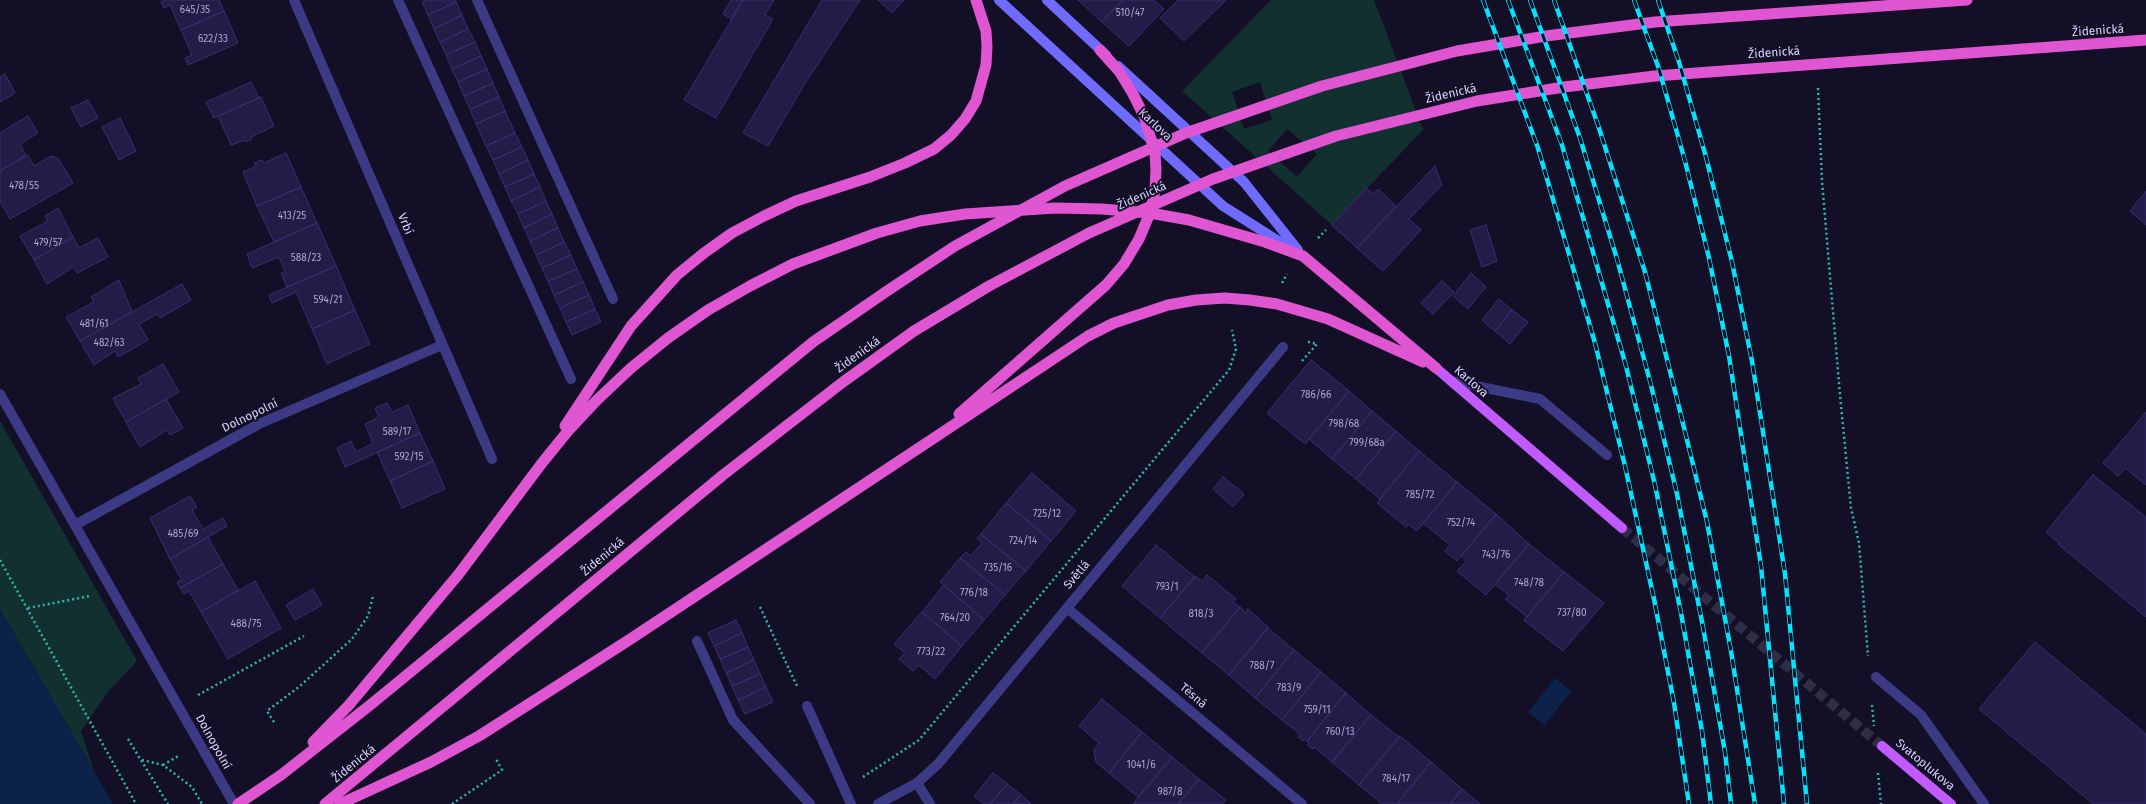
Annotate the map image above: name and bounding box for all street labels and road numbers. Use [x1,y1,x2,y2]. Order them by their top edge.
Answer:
street label: Židenická [2072,22,2124,40]
street label: Židenická [1748,44,1800,62]
street label: Židenická [1424,81,1478,107]
street label: Karlova [1135,106,1175,144]
street label: Židenická [1115,179,1169,213]
street label: Vrbí [394,211,416,237]
street label: Židenická [833,334,883,376]
street label: Karlova [1451,363,1491,401]
street label: Dolnopolní [220,396,280,436]
street label: Židenická [578,535,628,579]
street label: Světlá [1061,558,1093,592]
street label: Těsná [1176,680,1210,712]
street label: Dolnopolní [192,712,234,772]
street label: Svatoplukova [1893,736,1957,794]
street label: Židenická [329,742,379,786]

